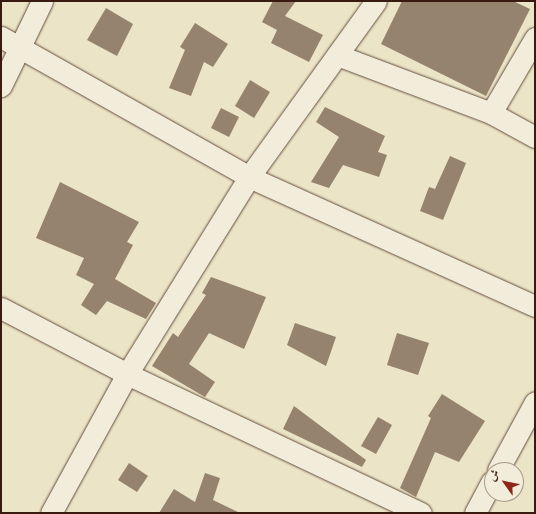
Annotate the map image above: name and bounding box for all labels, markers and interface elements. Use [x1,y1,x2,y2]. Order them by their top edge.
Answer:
north arrow [484,462,524,502]
text: ش [485,467,504,484]

